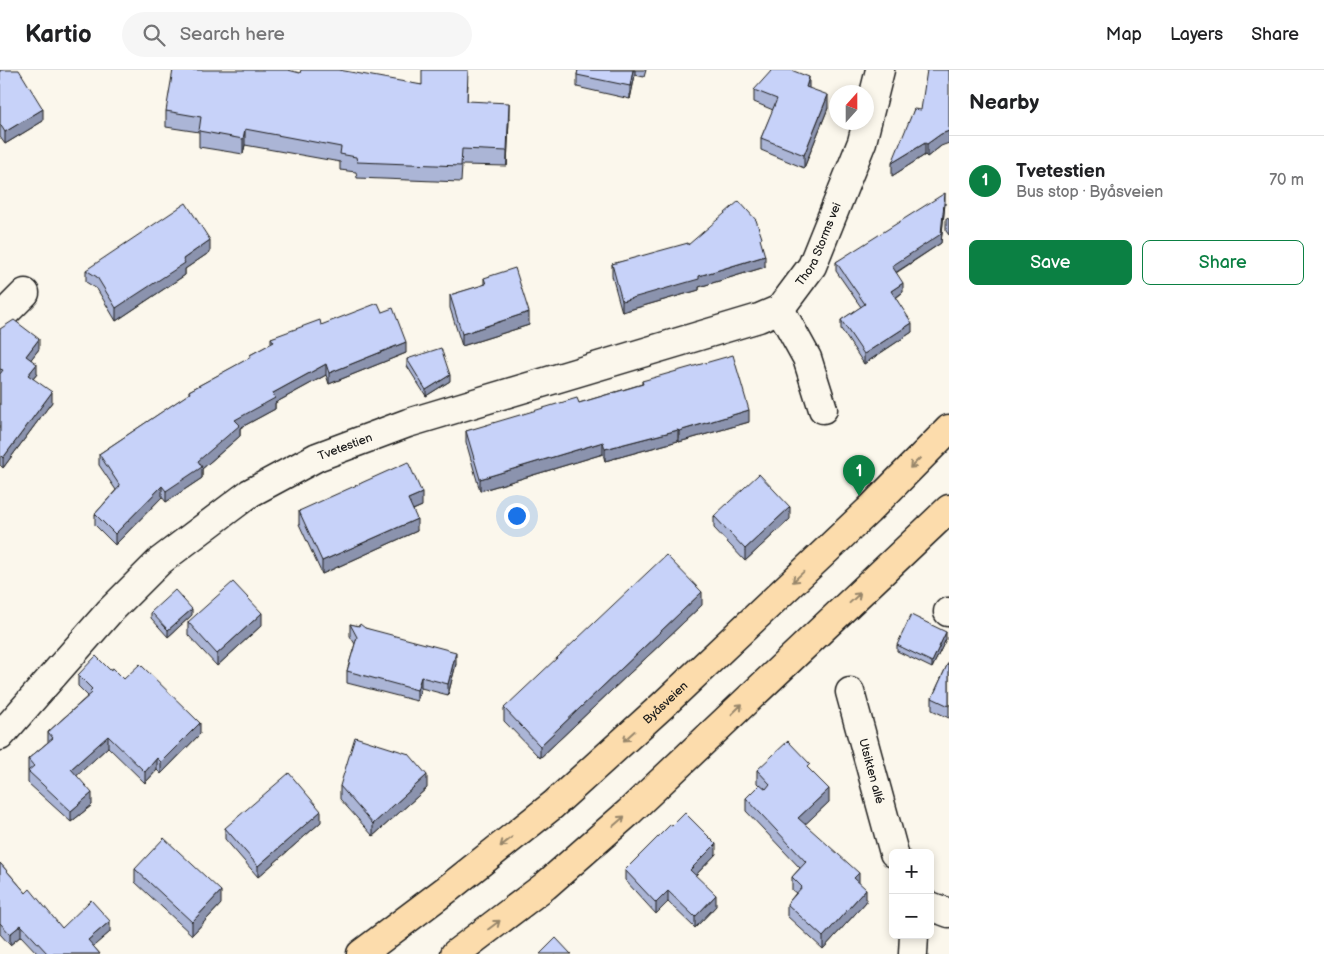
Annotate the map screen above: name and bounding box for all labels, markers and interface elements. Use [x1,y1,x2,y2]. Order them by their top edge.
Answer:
search box [122,12,472,57]
text: Kartio [25,20,92,49]
icon: search [140,21,168,49]
text: Search here [180,23,285,46]
text: Map [1106,24,1142,45]
text: Layers [1170,24,1223,45]
text: Share [1251,24,1299,45]
north arrow [829,85,874,130]
text: Nearby [969,90,1039,115]
text: Tvetestien [1016,160,1105,183]
text: 1 [982,171,988,190]
text: 70 m [1269,171,1304,190]
text: Bus stop · Byåsveien [1016,183,1163,202]
street label: Thora Storms vei [793,200,845,289]
button: Save [969,240,1132,285]
button: Share [1142,240,1304,285]
street label: Tvetestien [316,430,375,464]
pin: 1 [843,455,875,496]
one-way arrow [909,457,921,469]
your location [504,503,530,529]
one-way arrow [792,571,805,583]
one-way arrow [849,592,862,604]
street label: Byåsveien [640,678,691,727]
one-way arrow [731,703,743,715]
one-way arrow [623,730,636,742]
street label: Utsikten allé [855,737,887,806]
one-way arrow [613,815,626,827]
one-way arrow [499,837,513,847]
map controls [889,849,934,939]
button: + [889,849,934,894]
button: − [889,894,934,939]
one-way arrow [487,919,500,930]

